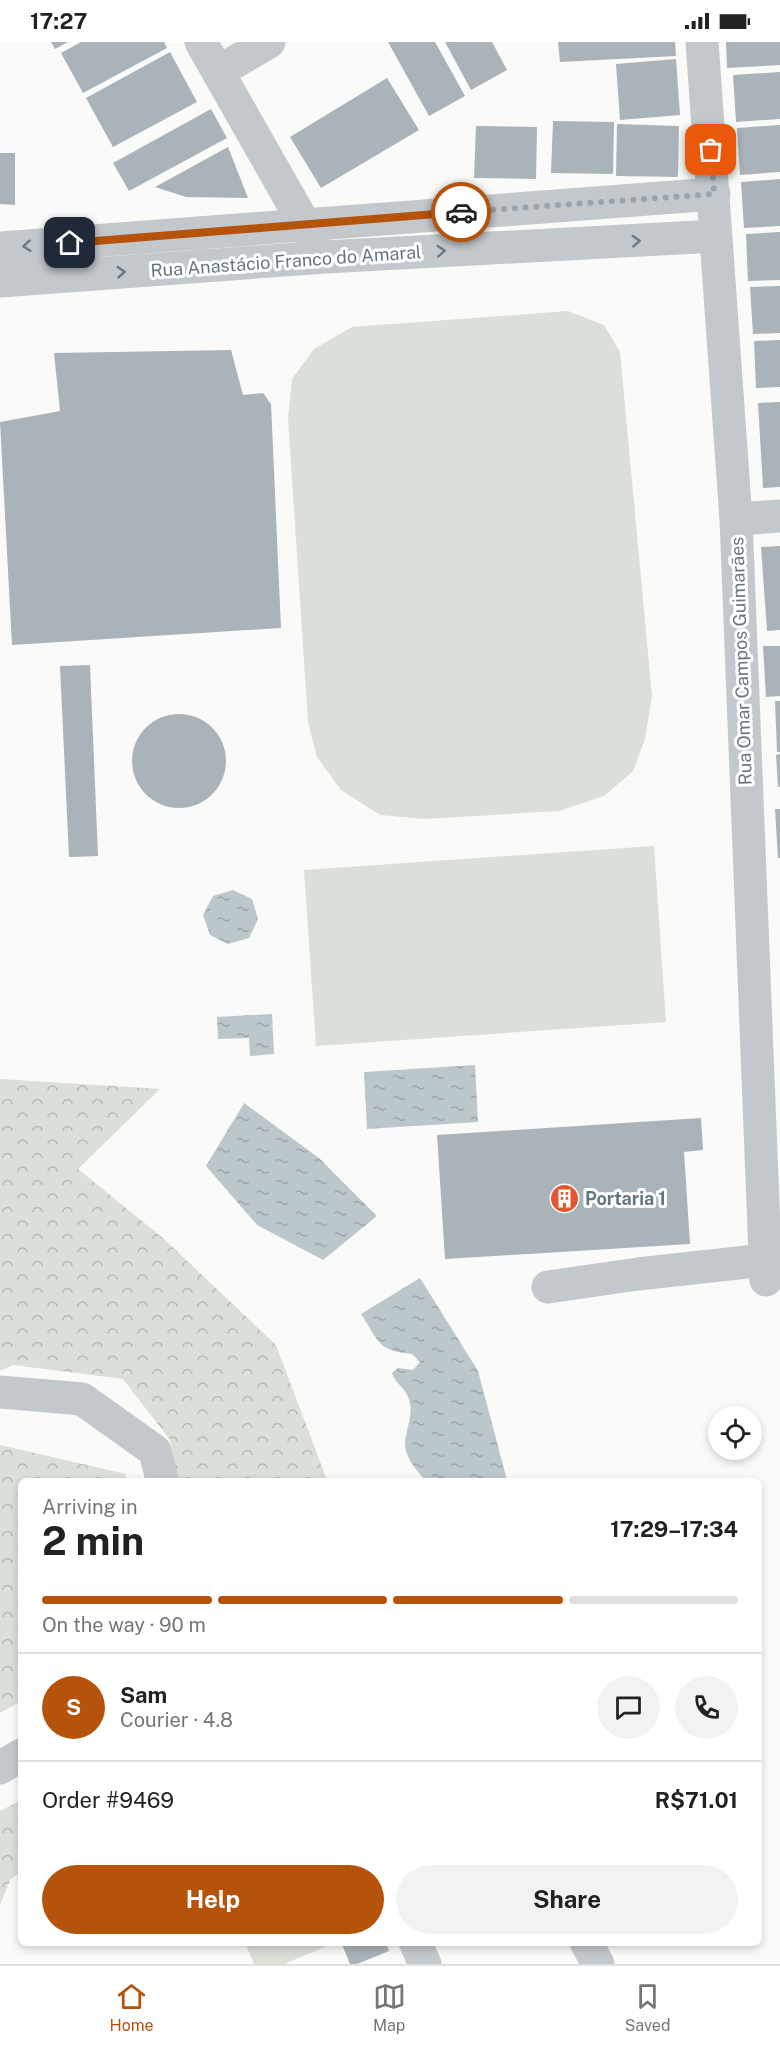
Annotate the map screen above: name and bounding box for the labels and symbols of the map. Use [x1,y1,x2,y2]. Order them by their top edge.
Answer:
pin [685,124,736,175]
courier [431,182,491,242]
pin [44,217,95,268]
one-way arrow [632,234,641,247]
one-way arrow [23,239,32,252]
street label: Rua Anastácio Franco do Amaral [150,241,422,281]
one-way arrow [437,245,446,258]
one-way arrow [117,266,126,279]
street label: Rua Omar Campos Guimarães [726,536,756,786]
building icon: Portaria 1 [548,1182,580,1214]
place label: Portaria 1 [585,1188,666,1209]

